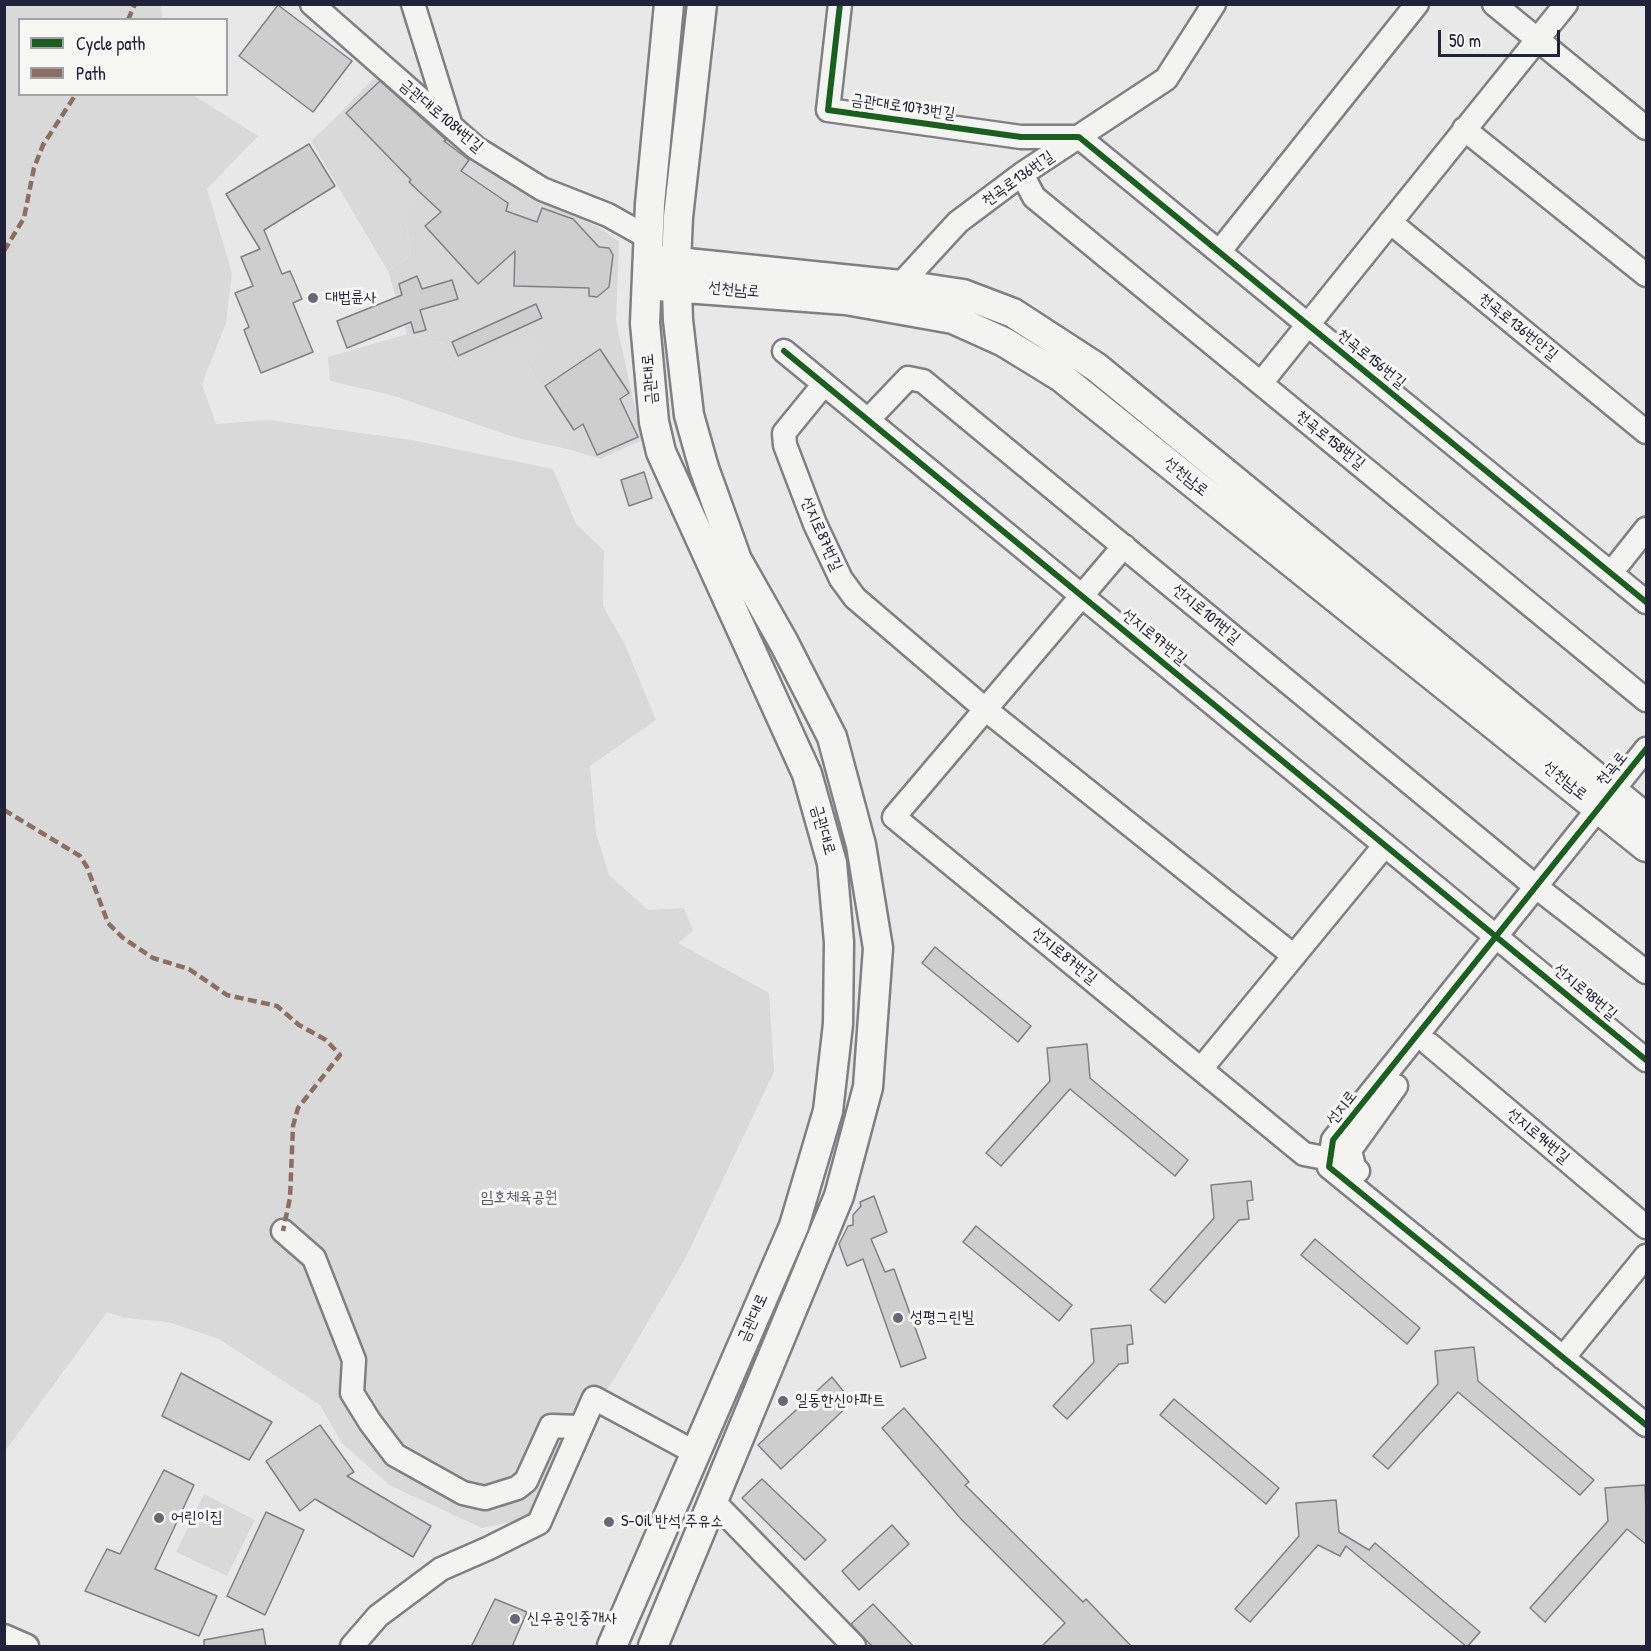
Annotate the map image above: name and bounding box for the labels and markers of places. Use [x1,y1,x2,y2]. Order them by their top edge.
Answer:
place label: 대법륜사 [325,288,376,308]
marker: 대법륜사 [306,291,320,305]
place label: 성평그린빌 [910,1308,974,1328]
marker: 성평그린빌 [891,1311,905,1325]
place label: 일동한신아파트 [795,1391,885,1411]
marker: 일동한신아파트 [776,1394,790,1408]
place label: 어린이집 [171,1508,222,1528]
marker: 어린이집 [152,1511,166,1525]
place label: S-Oil 반석 주유소 [621,1512,723,1532]
marker: S-Oil 반석 주유소 [602,1515,616,1529]
place label: 신우공인중개사 [527,1609,617,1629]
marker: 신우공인중개사 [508,1612,522,1626]

